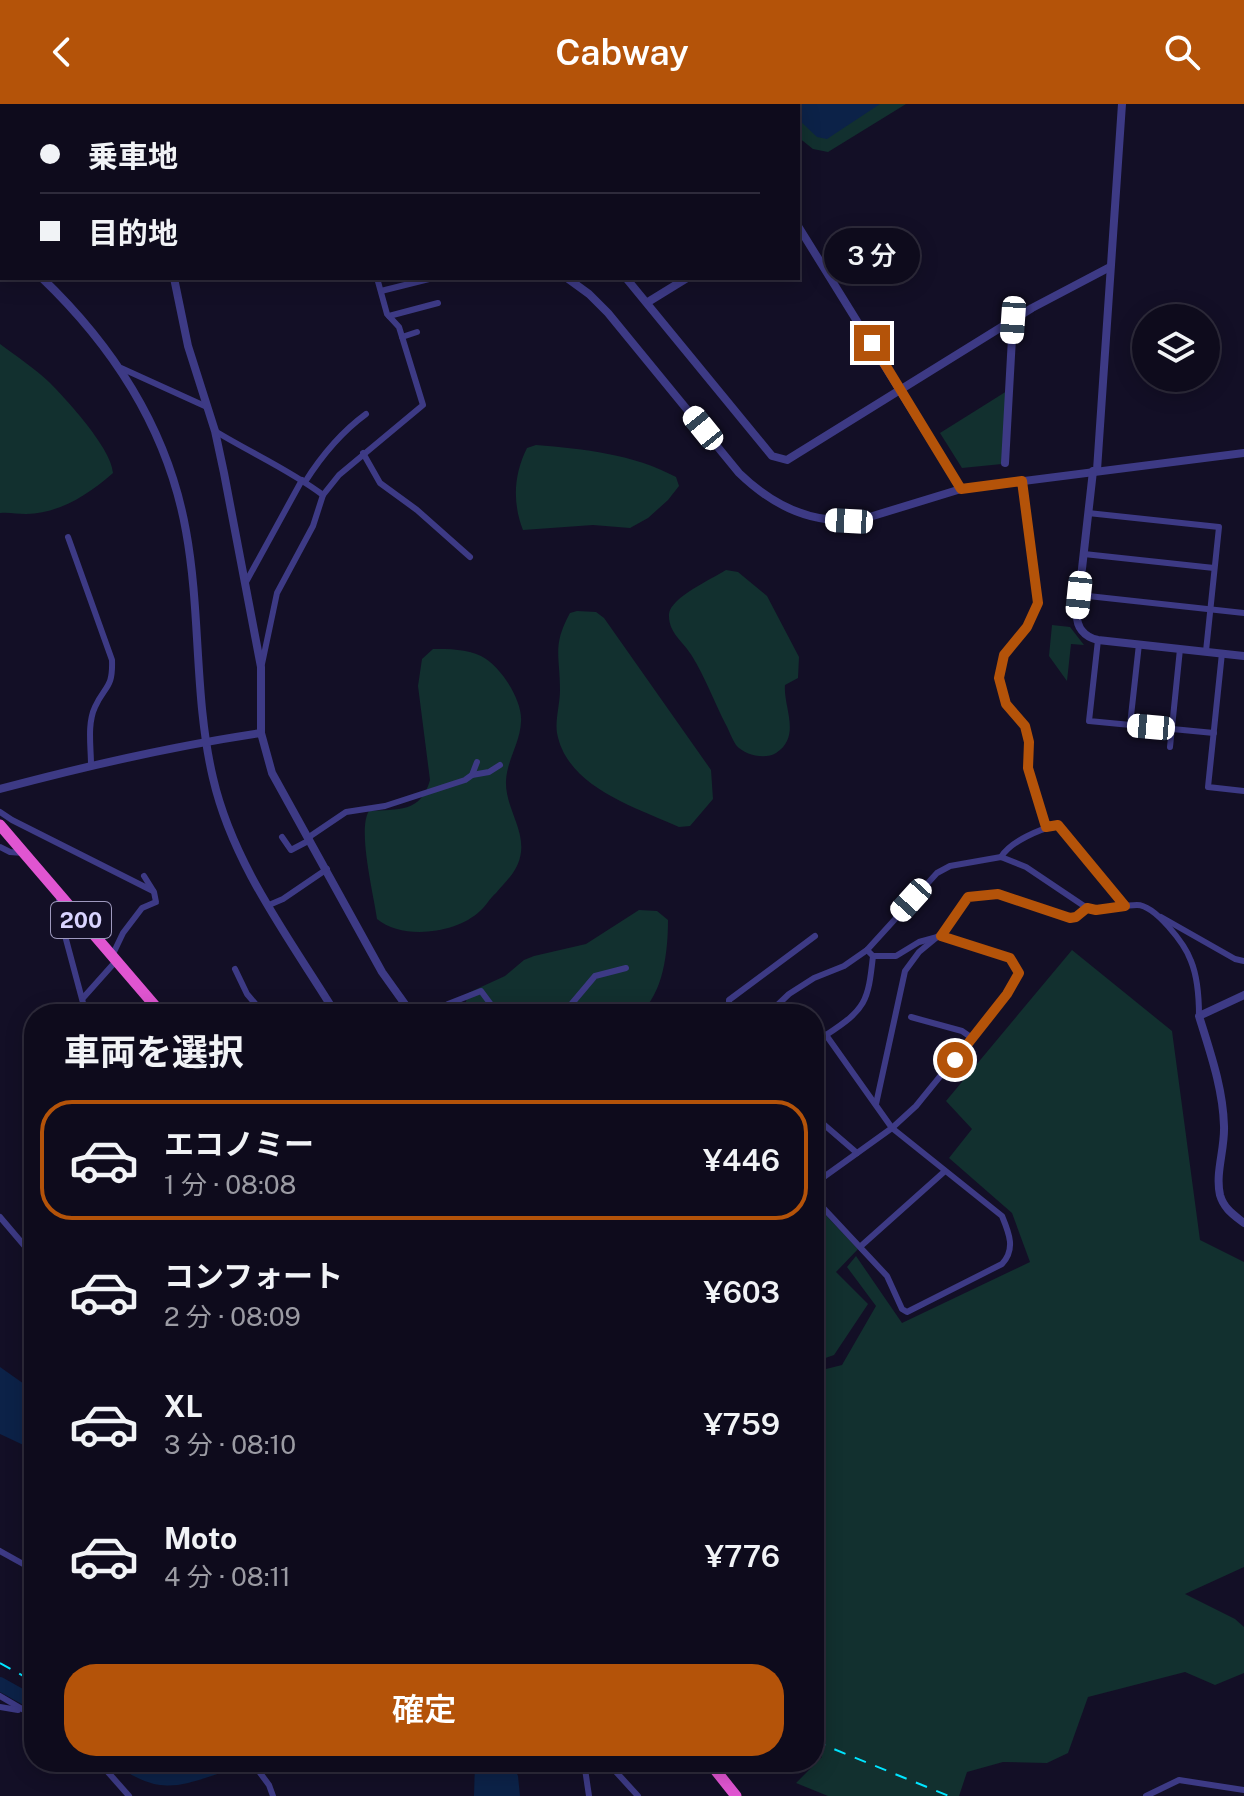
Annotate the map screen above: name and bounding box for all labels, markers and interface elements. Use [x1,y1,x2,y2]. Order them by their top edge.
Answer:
icon: back [40,30,84,74]
icon: search [1160,30,1204,74]
text: Cabway [555,31,689,73]
text: 乗車地 [88,138,178,174]
text: 目的地 [88,215,178,251]
callout: 3 分 [824,227,920,283]
text: 3 分 [848,240,896,271]
car [999,295,1027,345]
map controls [1132,304,1220,392]
button: layers [1132,304,1220,392]
route end [854,325,890,361]
car [679,402,727,454]
car [824,508,874,534]
car [1065,570,1093,620]
car [1126,713,1176,741]
car [886,874,936,926]
road number: 200 [51,902,111,938]
text: 車両を選択 [64,1031,244,1073]
route start [937,1042,973,1078]
icon: car [68,1124,140,1196]
text: エコノミー [164,1126,314,1162]
text: ¥446 [703,1142,780,1178]
text: 1 分 · 08:08 [164,1169,296,1200]
icon: car [68,1256,140,1328]
text: コンフォート [164,1258,343,1294]
text: ¥603 [704,1274,780,1310]
text: 2 分 · 08:09 [164,1301,301,1332]
icon: car [68,1388,140,1460]
text: XL [164,1388,203,1424]
text: ¥759 [703,1406,780,1442]
text: 3 分 · 08:10 [164,1429,296,1460]
icon: car [68,1520,140,1592]
text: Moto [164,1520,237,1556]
text: ¥776 [705,1538,780,1574]
text: 4 分 · 08:11 [164,1561,291,1592]
button: 確定 [64,1664,784,1756]

